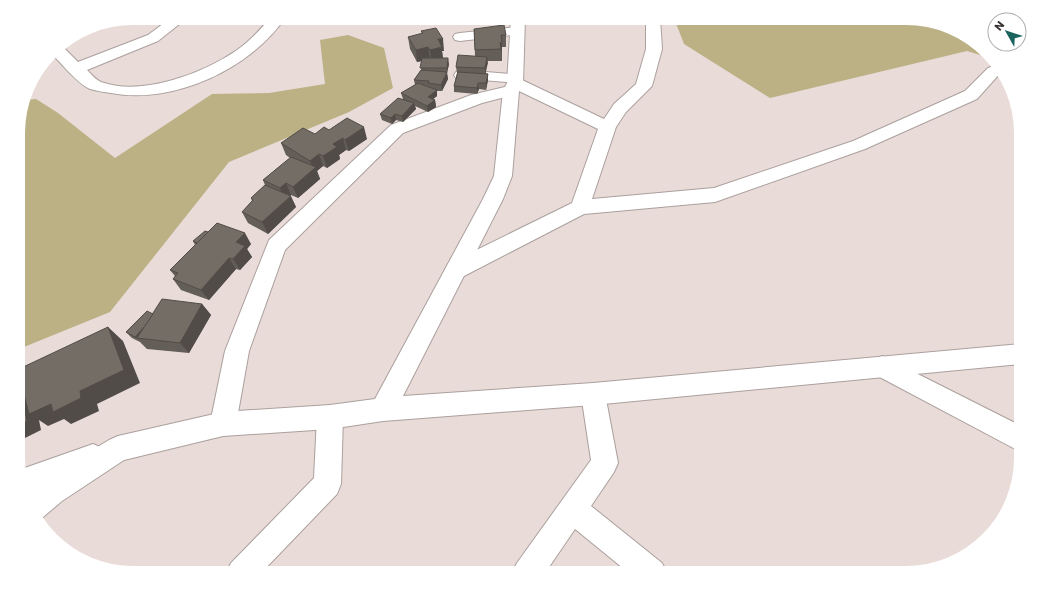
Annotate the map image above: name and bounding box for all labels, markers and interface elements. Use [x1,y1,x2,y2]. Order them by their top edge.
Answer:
north arrow [987,12,1027,52]
text: N [990,17,1008,34]

